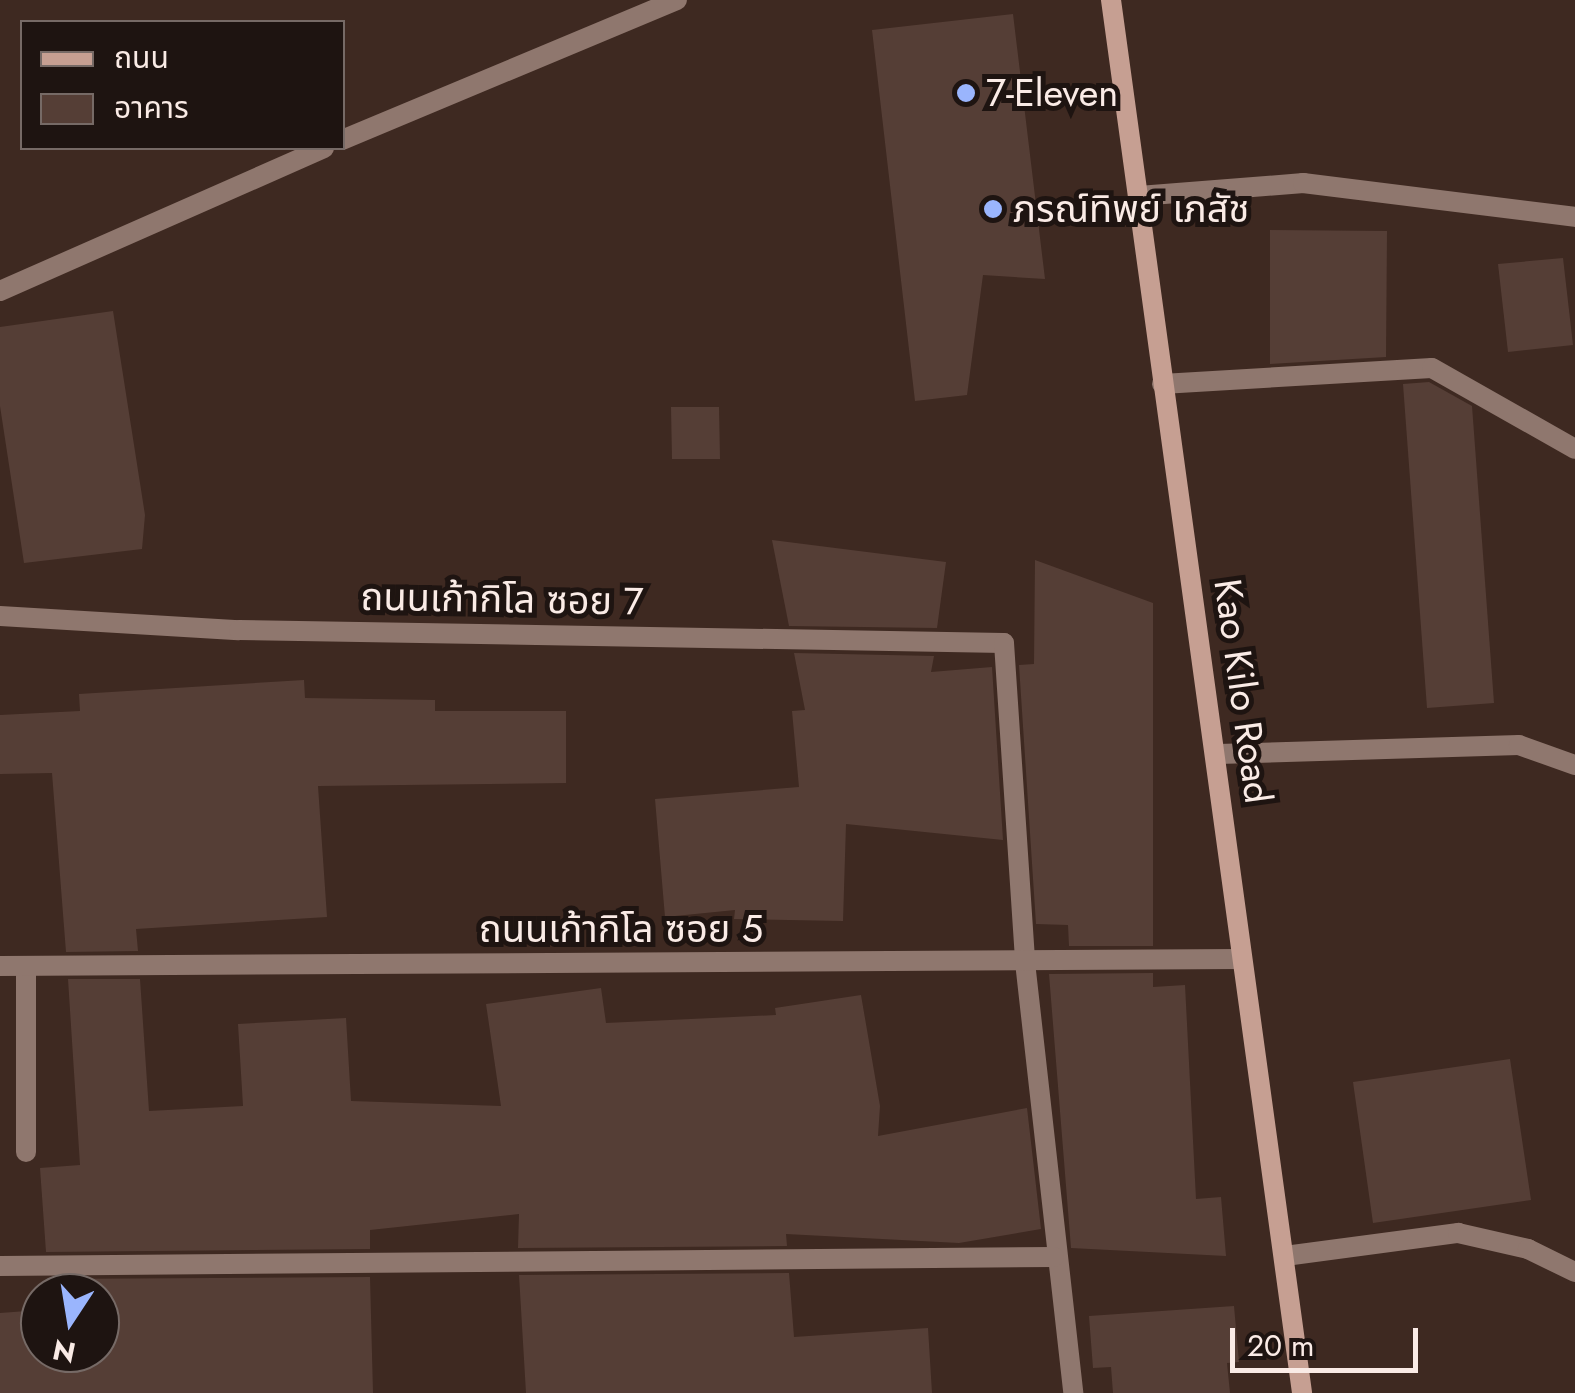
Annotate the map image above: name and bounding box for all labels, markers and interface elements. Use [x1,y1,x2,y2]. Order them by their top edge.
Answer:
legend [20,20,345,150]
text: ถนน [114,36,169,79]
place label: 7-Eleven [986,70,1118,116]
marker: 7-Eleven [955,82,977,104]
text: อาคาร [114,86,189,129]
place label: ภรณ์ทิพย์ เภสัช [1013,186,1249,232]
marker: ภรณ์ทิพย์ เภสัช [982,198,1004,220]
street label: ถนนเก้ากิโล ซอย 7 [360,574,644,624]
street label: Kao Kilo Road [1205,576,1281,806]
street label: ถนนเก้ากิโล ซอย 5 [479,906,763,952]
north arrow [20,1273,120,1373]
scale bar [1235,1308,1422,1370]
text: 20 m [1247,1324,1314,1367]
text: N [49,1329,79,1373]

